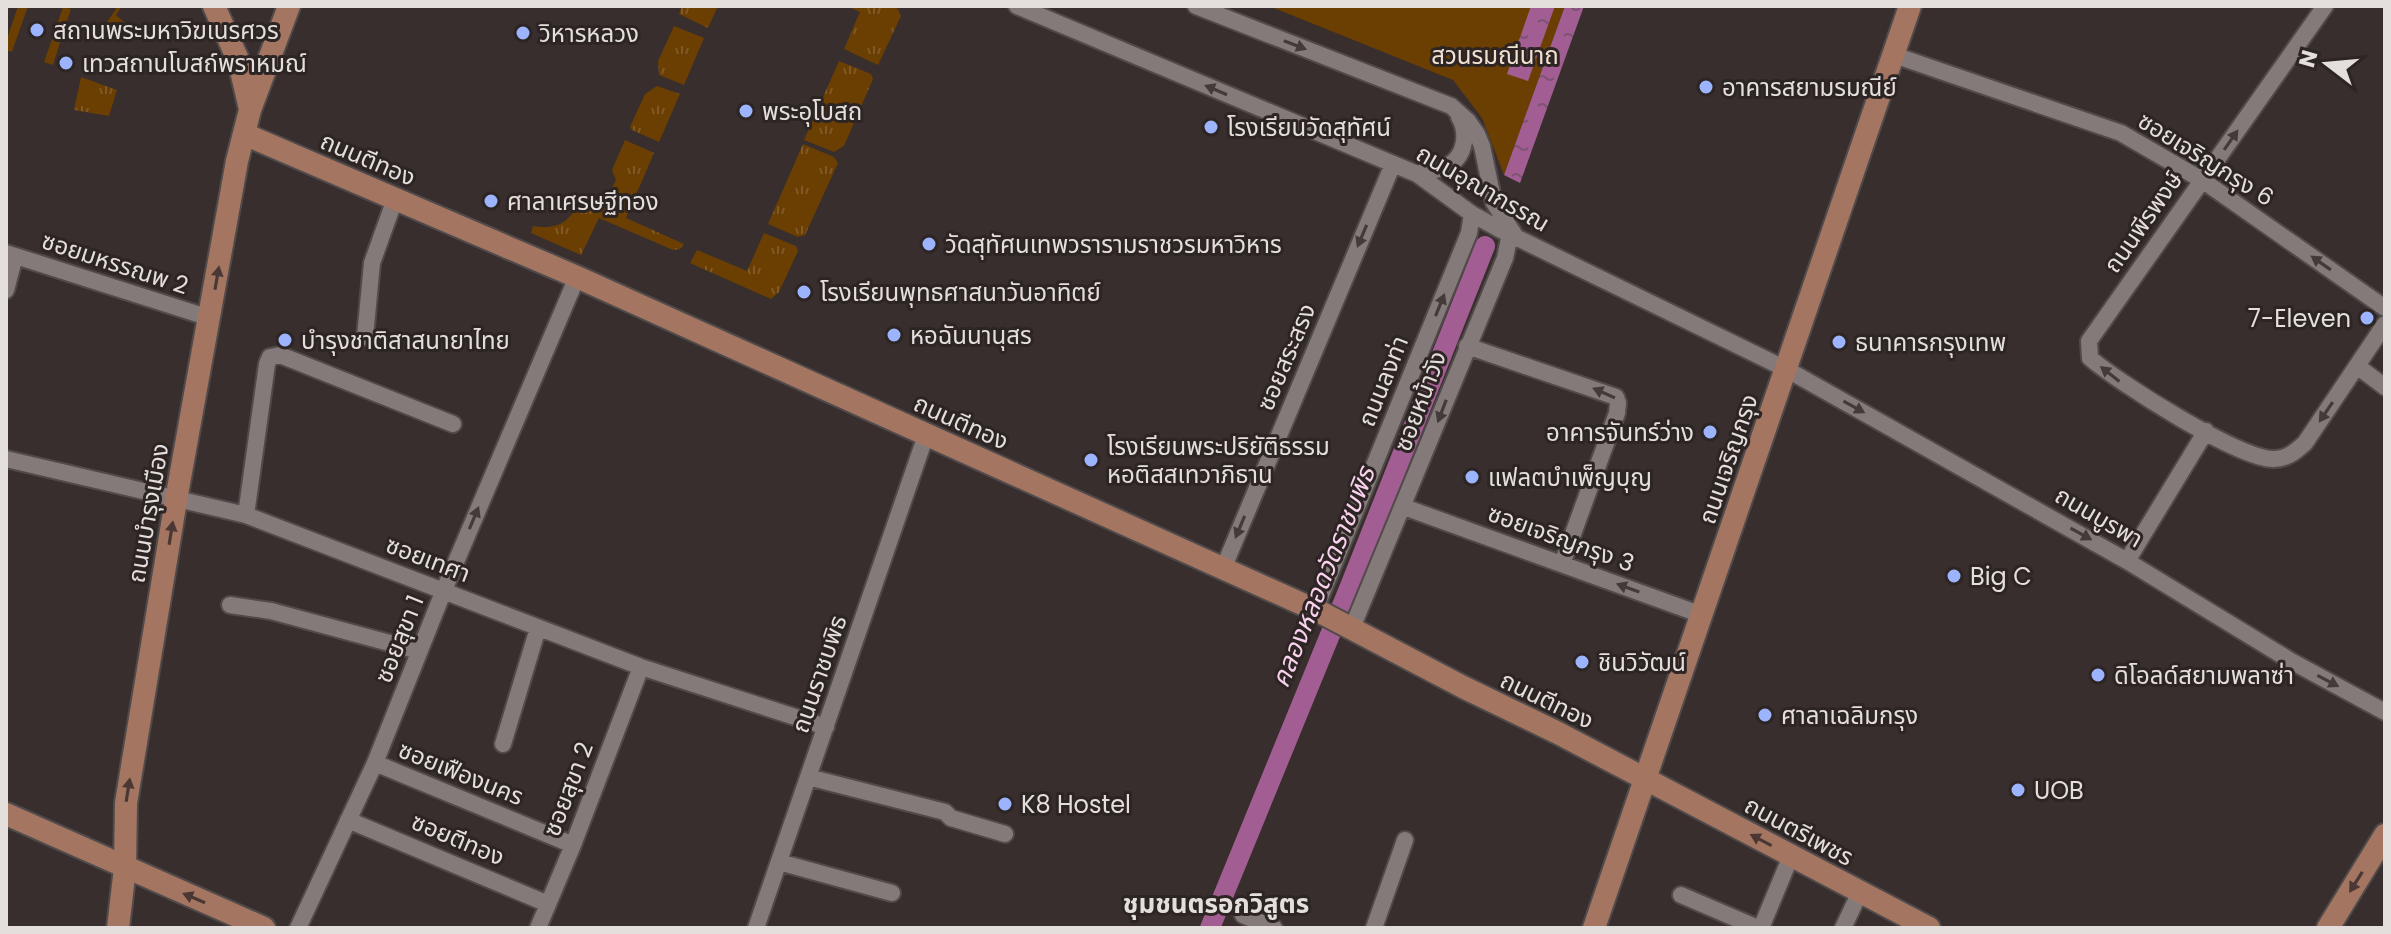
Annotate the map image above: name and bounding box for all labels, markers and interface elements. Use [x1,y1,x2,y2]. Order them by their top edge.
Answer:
place label: สถานพระมหาวิฆเนรศวร [53,14,279,47]
place label: วิหารหลวง [538,17,639,50]
marker: สถานพระมหาวิฆเนรศวร [28,21,46,39]
marker: วิหารหลวง [514,24,532,42]
north arrow [2287,24,2367,104]
one-way arrow [1283,39,1307,52]
park label: สวนรมณีนาถ [1431,39,1559,72]
text: N [2291,46,2325,71]
place label: เทวสถานโบสถ์พราหมณ์ [82,47,307,80]
marker: เทวสถานโบสถ์พราหมณ์ [57,54,75,72]
place label: อาคารสยามรมณีย์ [1722,71,1897,104]
marker: อาคารสยามรมณีย์ [1697,78,1715,96]
one-way arrow [1204,83,1228,96]
place label: พระอุโบสถ [762,95,862,128]
marker: พระอุโบสถ [737,102,755,120]
street label: ซอยเจริญกรุง 6 [2132,104,2280,214]
place label: โรงเรียนวัดสุทัศน์ [1227,111,1391,144]
marker: โรงเรียนวัดสุทัศน์ [1202,118,1220,136]
street label: ถนนตีทอง [315,124,421,194]
one-way arrow [2223,129,2238,150]
street label: ถนนอุณากรรณ [1410,136,1556,240]
street label: ถนนพีรพงษ์ [2096,165,2190,279]
place label: ศาลาเศรษฐีทอง [507,185,659,218]
marker: ศาลาเศรษฐีทอง [482,192,500,210]
street label: ซอยมหรรณพ 2 [37,224,193,302]
one-way arrow [1356,224,1369,248]
place label: วัดสุทัศนเทพวรารามราชวรมหาวิหาร [945,228,1282,261]
marker: วัดสุทัศนเทพวรารามราชวรมหาวิหาร [920,235,938,253]
one-way arrow [2310,255,2332,271]
one-way arrow [211,265,224,290]
place label: โรงเรียนพุทธศาสนาวันอาทิตย์ [820,276,1101,309]
marker: โรงเรียนพุทธศาสนาวันอาทิตย์ [795,283,813,301]
one-way arrow [1434,293,1447,317]
street label: ซอยสระสรง [1249,298,1323,416]
place label: 7-Eleven [2248,302,2351,335]
marker: 7-Eleven [2358,309,2376,327]
place label: หอฉันนานุสร [910,319,1032,352]
place label: บำรุงชาติสาสนายาไทย [301,324,510,357]
marker: หอฉันนานุสร [885,326,903,344]
place label: ธนาคารกรุงเทพ [1855,326,2006,359]
marker: บำรุงชาติสาสนายาไทย [276,331,294,349]
street label: ถนนลงท่า [1350,331,1416,431]
marker: ธนาคารกรุงเทพ [1830,333,1848,351]
street label: ซอยหน้าวัง [1386,346,1454,456]
one-way arrow [2100,366,2120,382]
one-way arrow [1592,386,1615,399]
street label: ถนนตีทอง [908,387,1014,457]
street label: ถนนเจริญกรุง [1690,390,1766,528]
one-way arrow [1435,399,1448,423]
one-way arrow [1843,400,1866,413]
one-way arrow [2318,401,2333,422]
place label: อาคารจันทร์ว่าง [1546,416,1694,449]
marker: อาคารจันทร์ว่าง [1701,423,1719,441]
place label: โรงเรียนพระปริยัติธรรม หอติสสเทวาภิธาน [1107,430,1330,491]
street label: ถนนบำรุงเมือง [119,441,177,585]
marker: โรงเรียนพระปริยัติธรรม หอติสสเทวาภิธาน [1082,451,1100,469]
water label: คลองหลอดวัดราชบพิธ [1262,460,1384,693]
place label: แฟลตบำเพ็ญบุญ [1488,461,1652,494]
marker: แฟลตบำเพ็ญบุญ [1463,468,1481,486]
street label: ถนนบูรพา [2049,479,2149,555]
street label: ซอยเจริญกรุง 3 [1483,496,1639,580]
one-way arrow [468,506,481,530]
one-way arrow [1234,515,1247,539]
one-way arrow [165,521,177,546]
one-way arrow [2070,527,2092,541]
street label: ซอยเทศา [381,528,475,590]
place label: Big C [1970,560,2032,593]
marker: Big C [1945,567,1963,585]
one-way arrow [1616,581,1640,594]
street label: ซอยสุขา 1 [366,590,432,688]
street label: ถนนราชบพิธ [783,611,855,737]
place label: ชินวิวัฒน์ [1598,646,1686,679]
marker: ชินวิวัฒน์ [1573,653,1591,671]
place label: ดิโอลด์สยามพลาซ่า [2114,659,2294,692]
street label: ถนนตีทอง [1495,663,1599,737]
marker: ดิโอลด์สยามพลาซ่า [2089,666,2107,684]
one-way arrow [2317,675,2340,688]
place label: ศาลาเฉลิมกรุง [1781,699,1918,732]
marker: ศาลาเฉลิมกรุง [1756,706,1774,724]
street label: ซอยเฟืองนคร [394,733,528,813]
street label: ซอยสุขา 2 [535,737,601,841]
place label: UOB [2034,774,2084,807]
one-way arrow [123,777,135,802]
marker: UOB [2009,781,2027,799]
place label: K8 Hostel [1021,788,1131,821]
street label: ถนนตรีเพชร [1739,788,1859,874]
marker: K8 Hostel [996,795,1014,813]
street label: ซอยตีทอง [406,805,510,873]
one-way arrow [1749,833,1772,846]
one-way arrow [2350,871,2364,893]
district label: ชุมชนตรอกวิสูตร [1123,886,1309,922]
one-way arrow [183,891,206,904]

